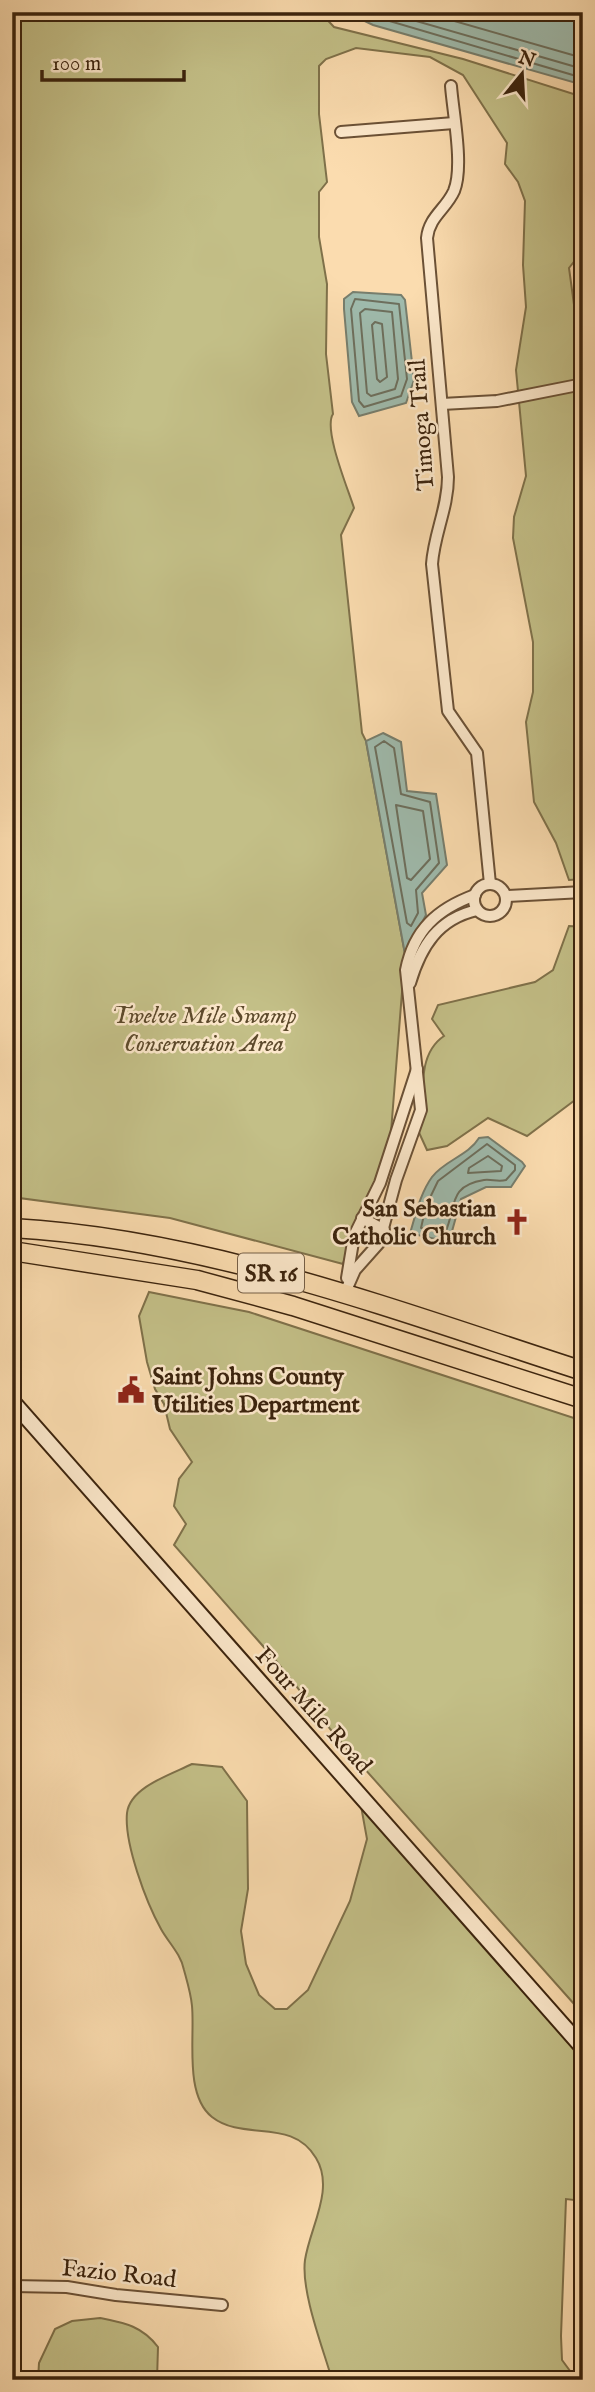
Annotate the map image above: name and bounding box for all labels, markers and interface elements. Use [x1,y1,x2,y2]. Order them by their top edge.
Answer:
scale bar [42,38,184,82]
north arrow [486,38,556,108]
text: N [514,45,539,74]
text: 100 m [52,51,101,78]
street label: Timoga Trail [402,358,443,492]
park label: Twelve Mile Swamp Conservation Area [112,1001,297,1060]
place label: San Sebastian Catholic Church [332,1194,496,1253]
church icon: San Sebastian Catholic Church [502,1207,532,1237]
road number: SR 16 [238,1254,304,1292]
place label: Saint Johns County Utilities Department [151,1362,360,1421]
public building icon: Saint Johns County Utilities Department [116,1375,146,1405]
street label: Four Mile Road [248,1641,378,1781]
street label: Fazio Road [60,2253,178,2296]

